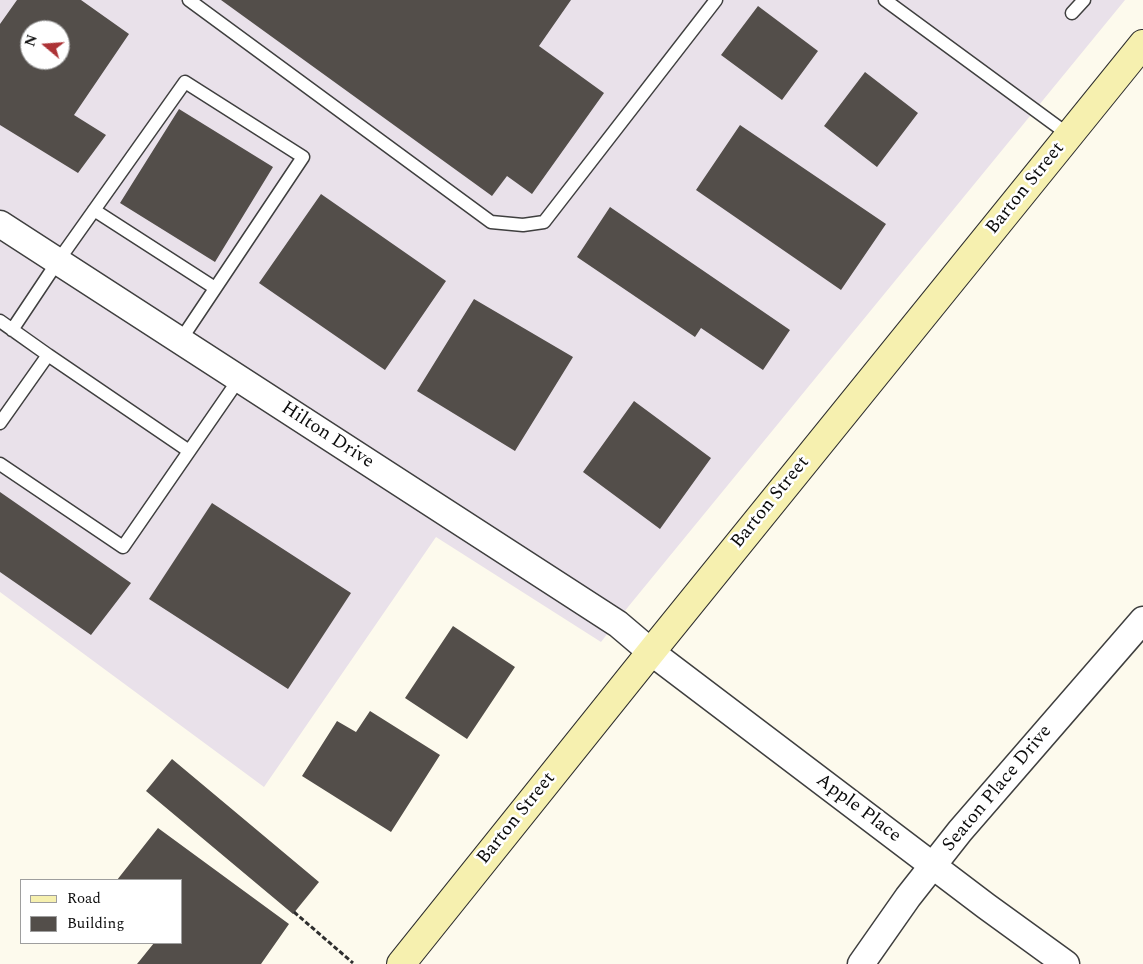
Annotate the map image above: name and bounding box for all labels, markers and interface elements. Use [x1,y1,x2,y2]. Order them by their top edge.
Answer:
north arrow [20,20,70,70]
text: N [19,32,43,49]
street label: Barton Street [982,138,1070,240]
street label: Hilton Drive [276,398,378,474]
street label: Barton Street [727,452,815,554]
street label: Seaton Place Drive [938,721,1058,857]
street label: Barton Street [473,768,561,870]
street label: Apple Place [811,770,905,848]
legend [20,879,182,944]
text: Road [67,887,101,910]
text: Building [67,912,124,935]

